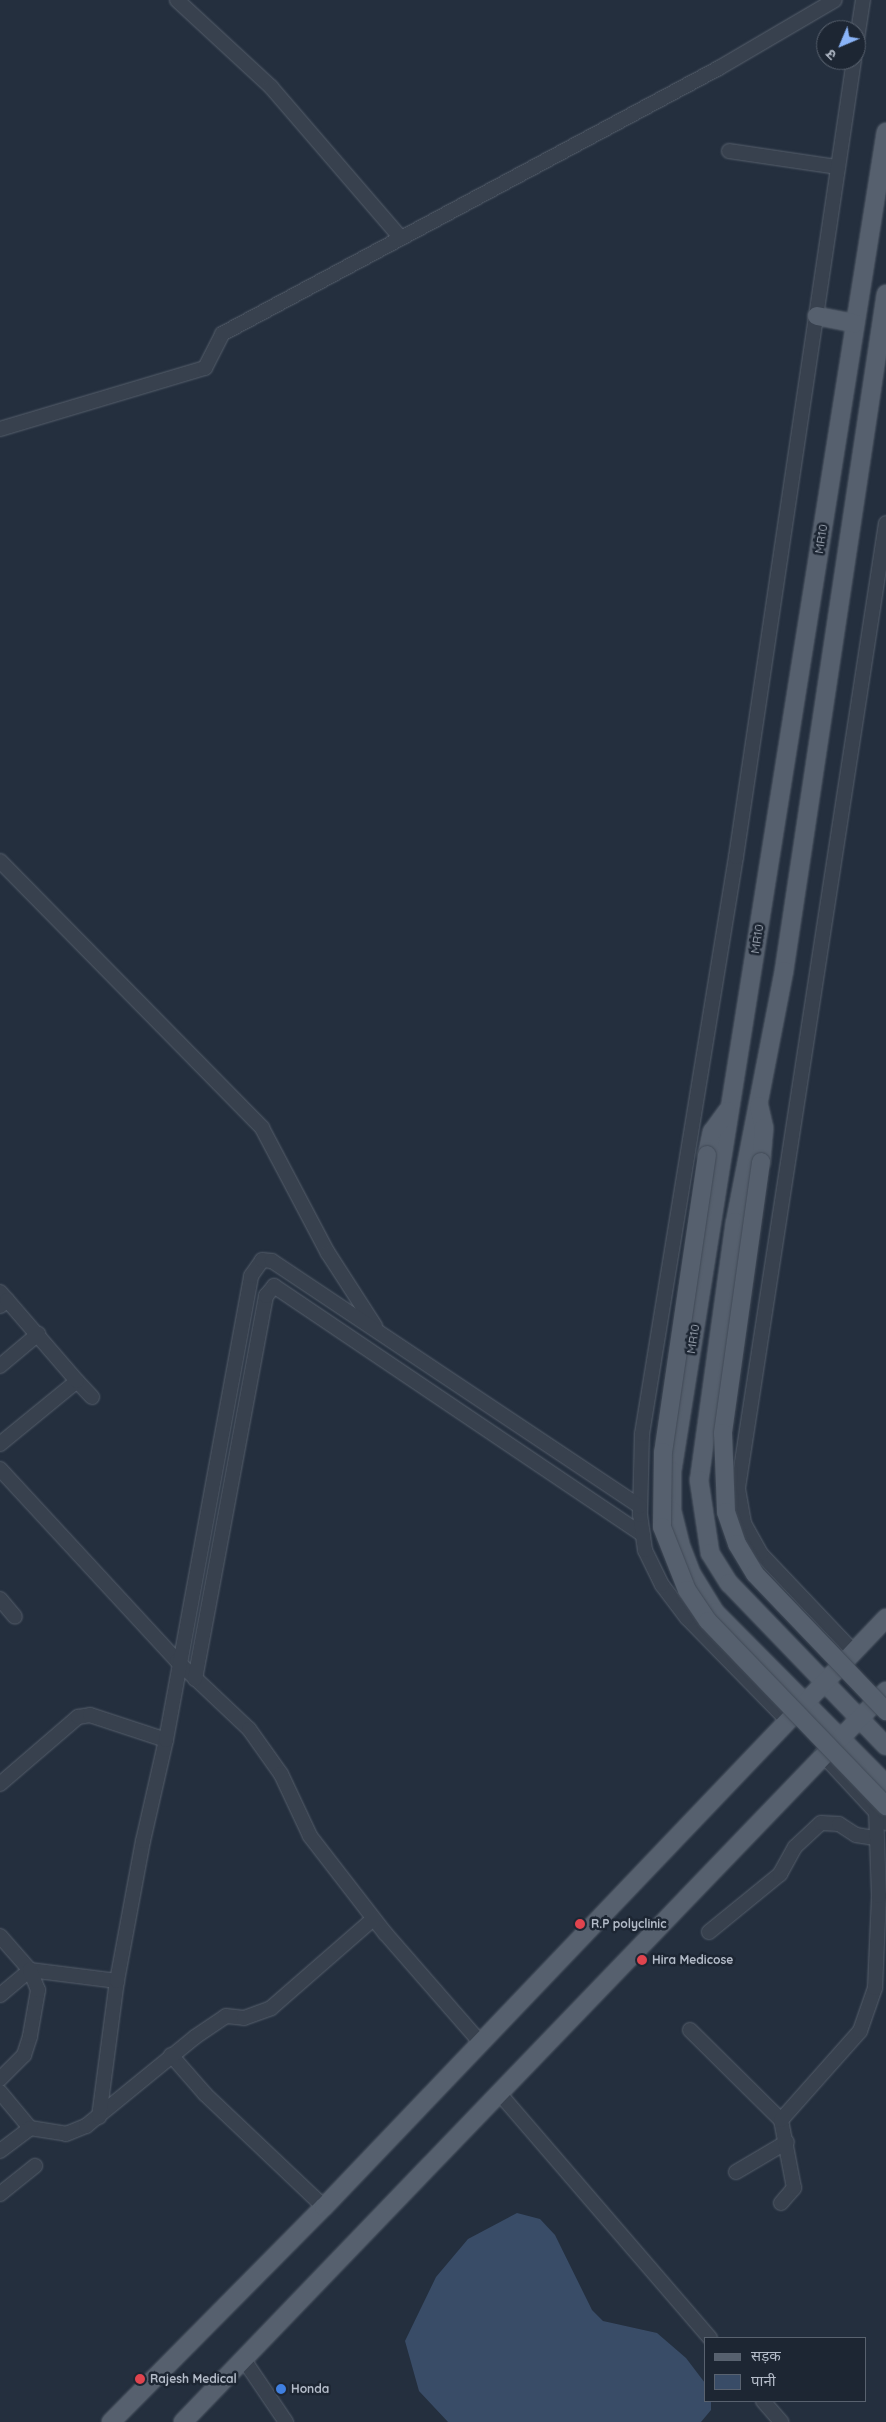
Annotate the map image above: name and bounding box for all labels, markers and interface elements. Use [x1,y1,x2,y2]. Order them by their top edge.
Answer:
north arrow [816,20,866,70]
text: उ [822,46,840,64]
street label: MR10 [812,523,830,555]
street label: MR10 [748,923,766,955]
street label: MR10 [684,1323,702,1355]
marker: R.P polyclinic [573,1917,587,1931]
place label: R.P polyclinic [591,1917,666,1931]
place label: Hira Medicose [652,1953,733,1967]
marker: Hira Medicose [636,1954,648,1966]
legend [704,2337,866,2402]
text: सड़क [751,2346,781,2365]
text: पानी [751,2371,776,2390]
place label: Rajesh Medical [150,2372,237,2386]
marker: Rajesh Medical [134,2373,146,2385]
place label: Honda [291,2382,329,2396]
marker: Honda [275,2383,287,2395]

